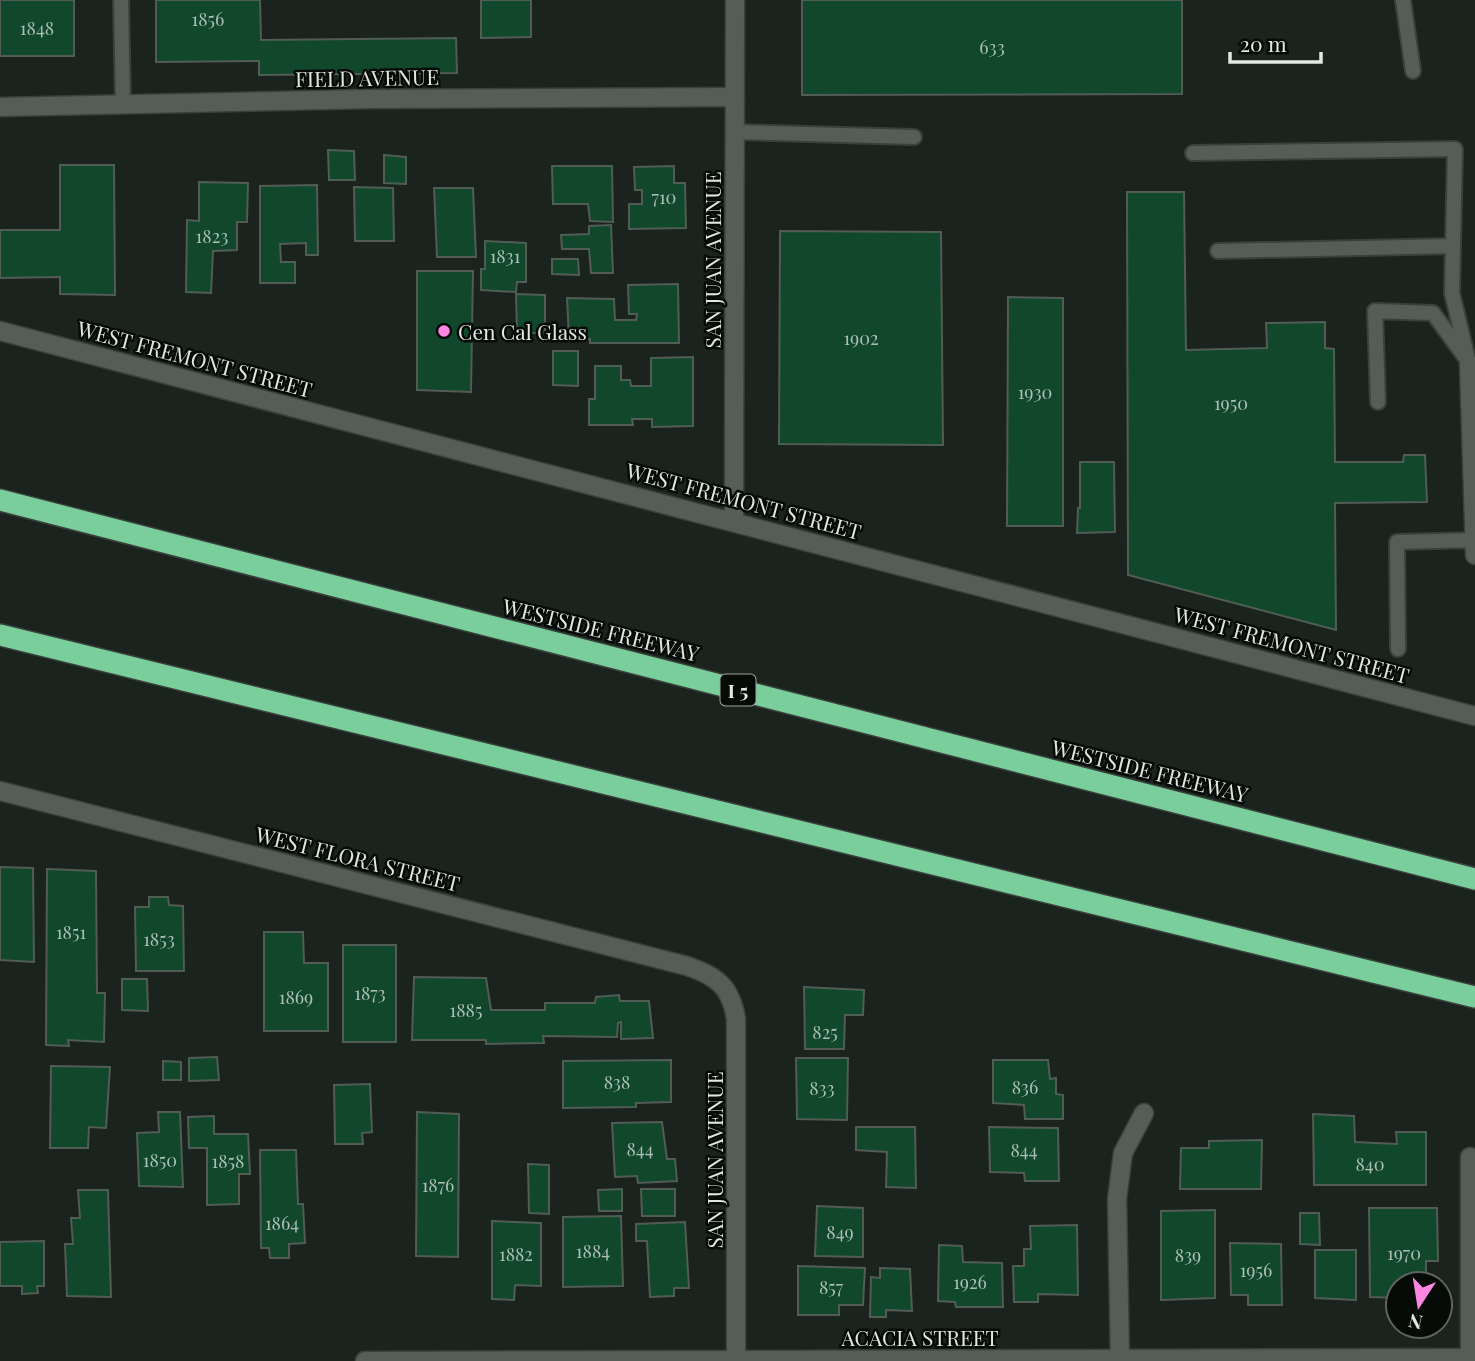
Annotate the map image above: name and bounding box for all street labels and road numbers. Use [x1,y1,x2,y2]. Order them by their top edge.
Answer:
street label: FIELD AVENUE [295,62,439,92]
street label: SAN JUAN AVENUE [698,172,726,348]
street label: WEST FREMONT STREET [74,313,315,403]
street label: WEST FREMONT STREET [623,455,864,545]
street label: WESTSIDE FREEWAY [499,591,703,667]
street label: WEST FREMONT STREET [1171,599,1412,689]
road number: I 5 [720,674,756,706]
street label: WESTSIDE FREEWAY [1048,732,1252,808]
street label: WEST FLORA STREET [252,819,463,897]
street label: SAN JUAN AVENUE [700,1072,728,1248]
street label: ACACIA STREET [840,1323,999,1351]

